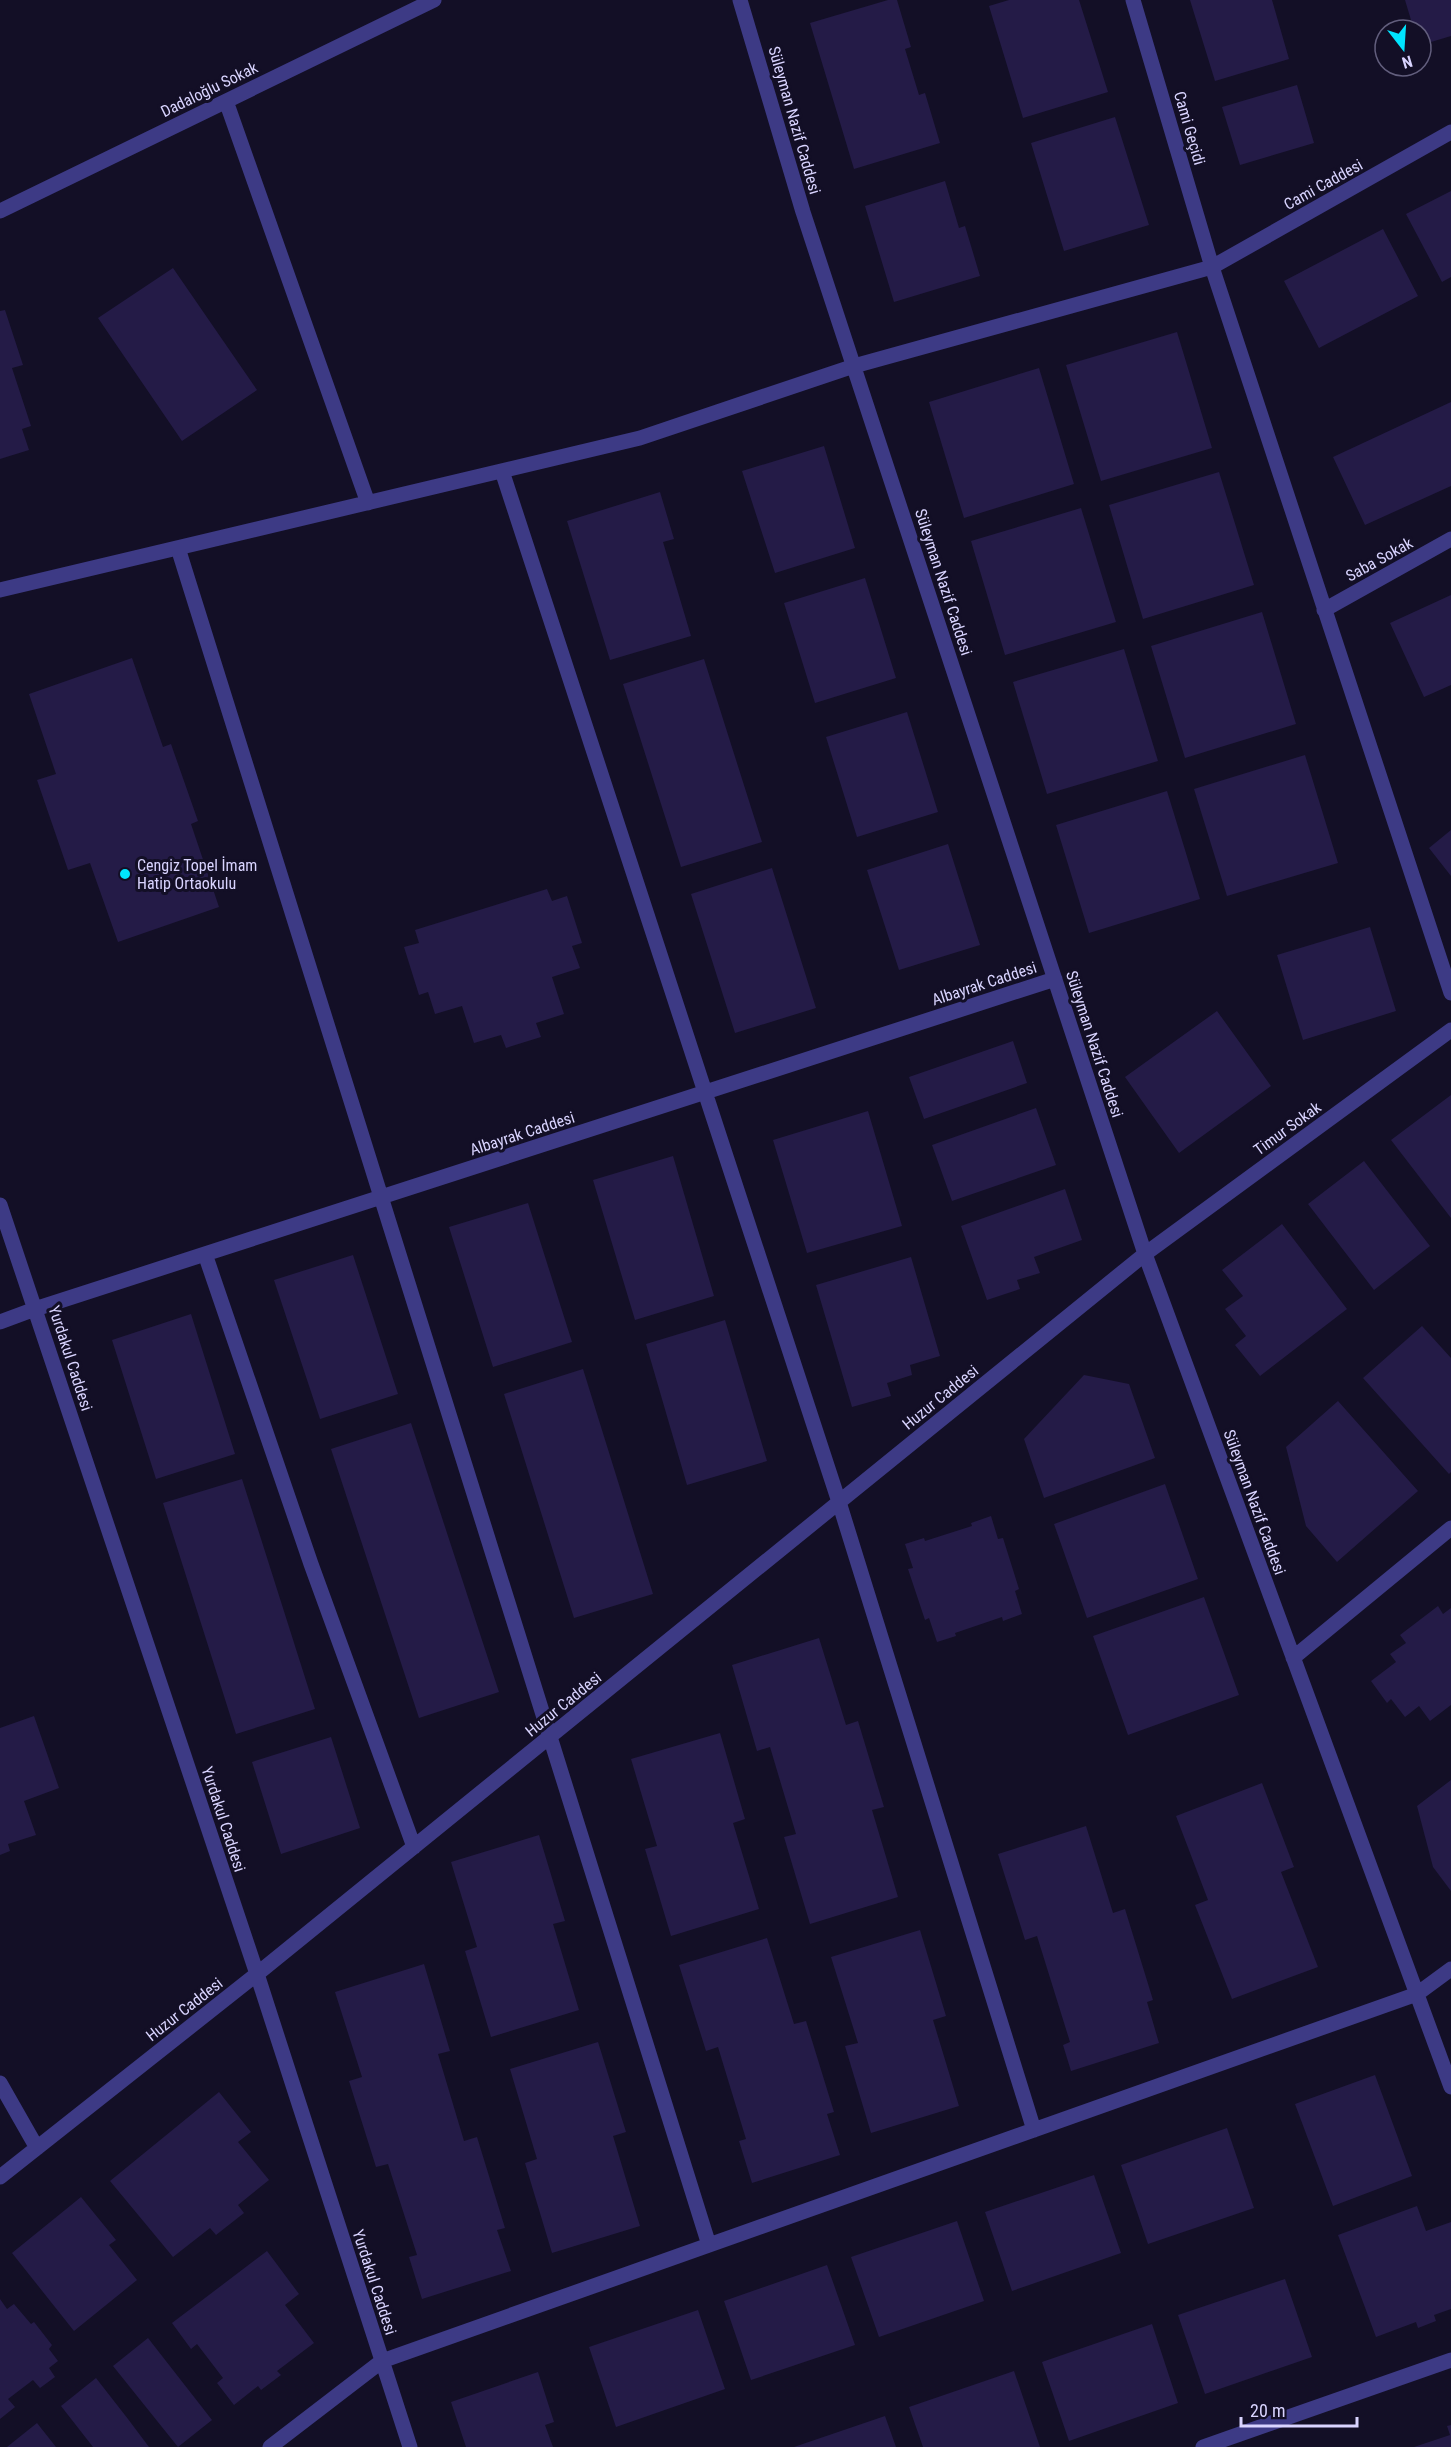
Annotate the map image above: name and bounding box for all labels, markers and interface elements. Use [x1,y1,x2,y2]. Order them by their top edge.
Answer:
north arrow [1373,18,1433,78]
street label: Süleyman Nazif Caddesi [764,44,825,196]
text: N [1400,51,1415,72]
street label: Dadaloğlu Sokak [158,57,261,121]
street label: Cami Geçidi [1170,89,1209,167]
street label: Cami Caddesi [1281,155,1366,214]
street label: Süleyman Nazif Caddesi [911,506,976,658]
street label: Saba Sokak [1342,533,1417,586]
place label: Cengiz Topel İmam Hatip Ortaokulu [137,856,257,893]
marker: Cengiz Topel İmam Hatip Ortaokulu [118,867,132,881]
street label: Albayrak Caddesi [929,958,1039,1009]
street label: Süleyman Nazif Caddesi [1062,968,1127,1120]
street label: Timur Sokak [1250,1097,1325,1159]
street label: Albayrak Caddesi [467,1108,577,1159]
street label: Yurdakul Caddesi [45,1303,96,1413]
street label: Huzur Caddesi [899,1361,982,1434]
street label: Süleyman Nazif Caddesi [1219,1427,1290,1577]
street label: Huzur Caddesi [522,1668,605,1741]
street label: Yurdakul Caddesi [198,1764,249,1874]
street label: Huzur Caddesi [142,1974,226,2045]
street label: Yurdakul Caddesi [349,2227,400,2337]
scale bar [1241,2390,1356,2428]
text: 20 m [1250,2400,1285,2421]

